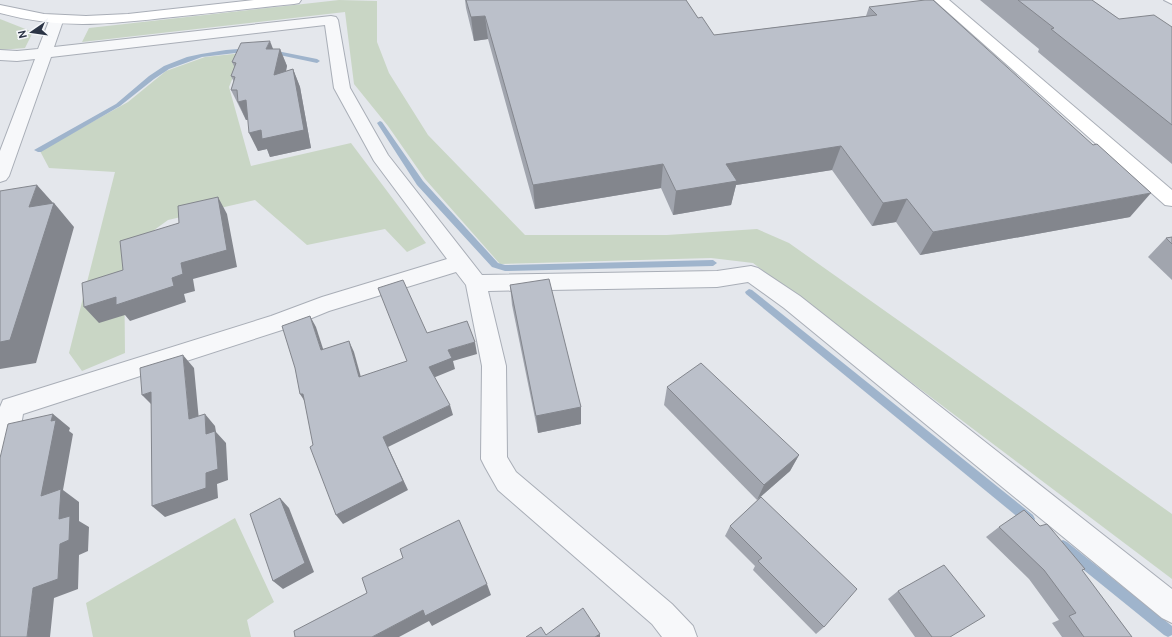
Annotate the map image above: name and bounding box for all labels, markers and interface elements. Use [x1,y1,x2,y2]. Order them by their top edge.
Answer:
north arrow [12,12,52,52]
text: N [15,29,30,40]

